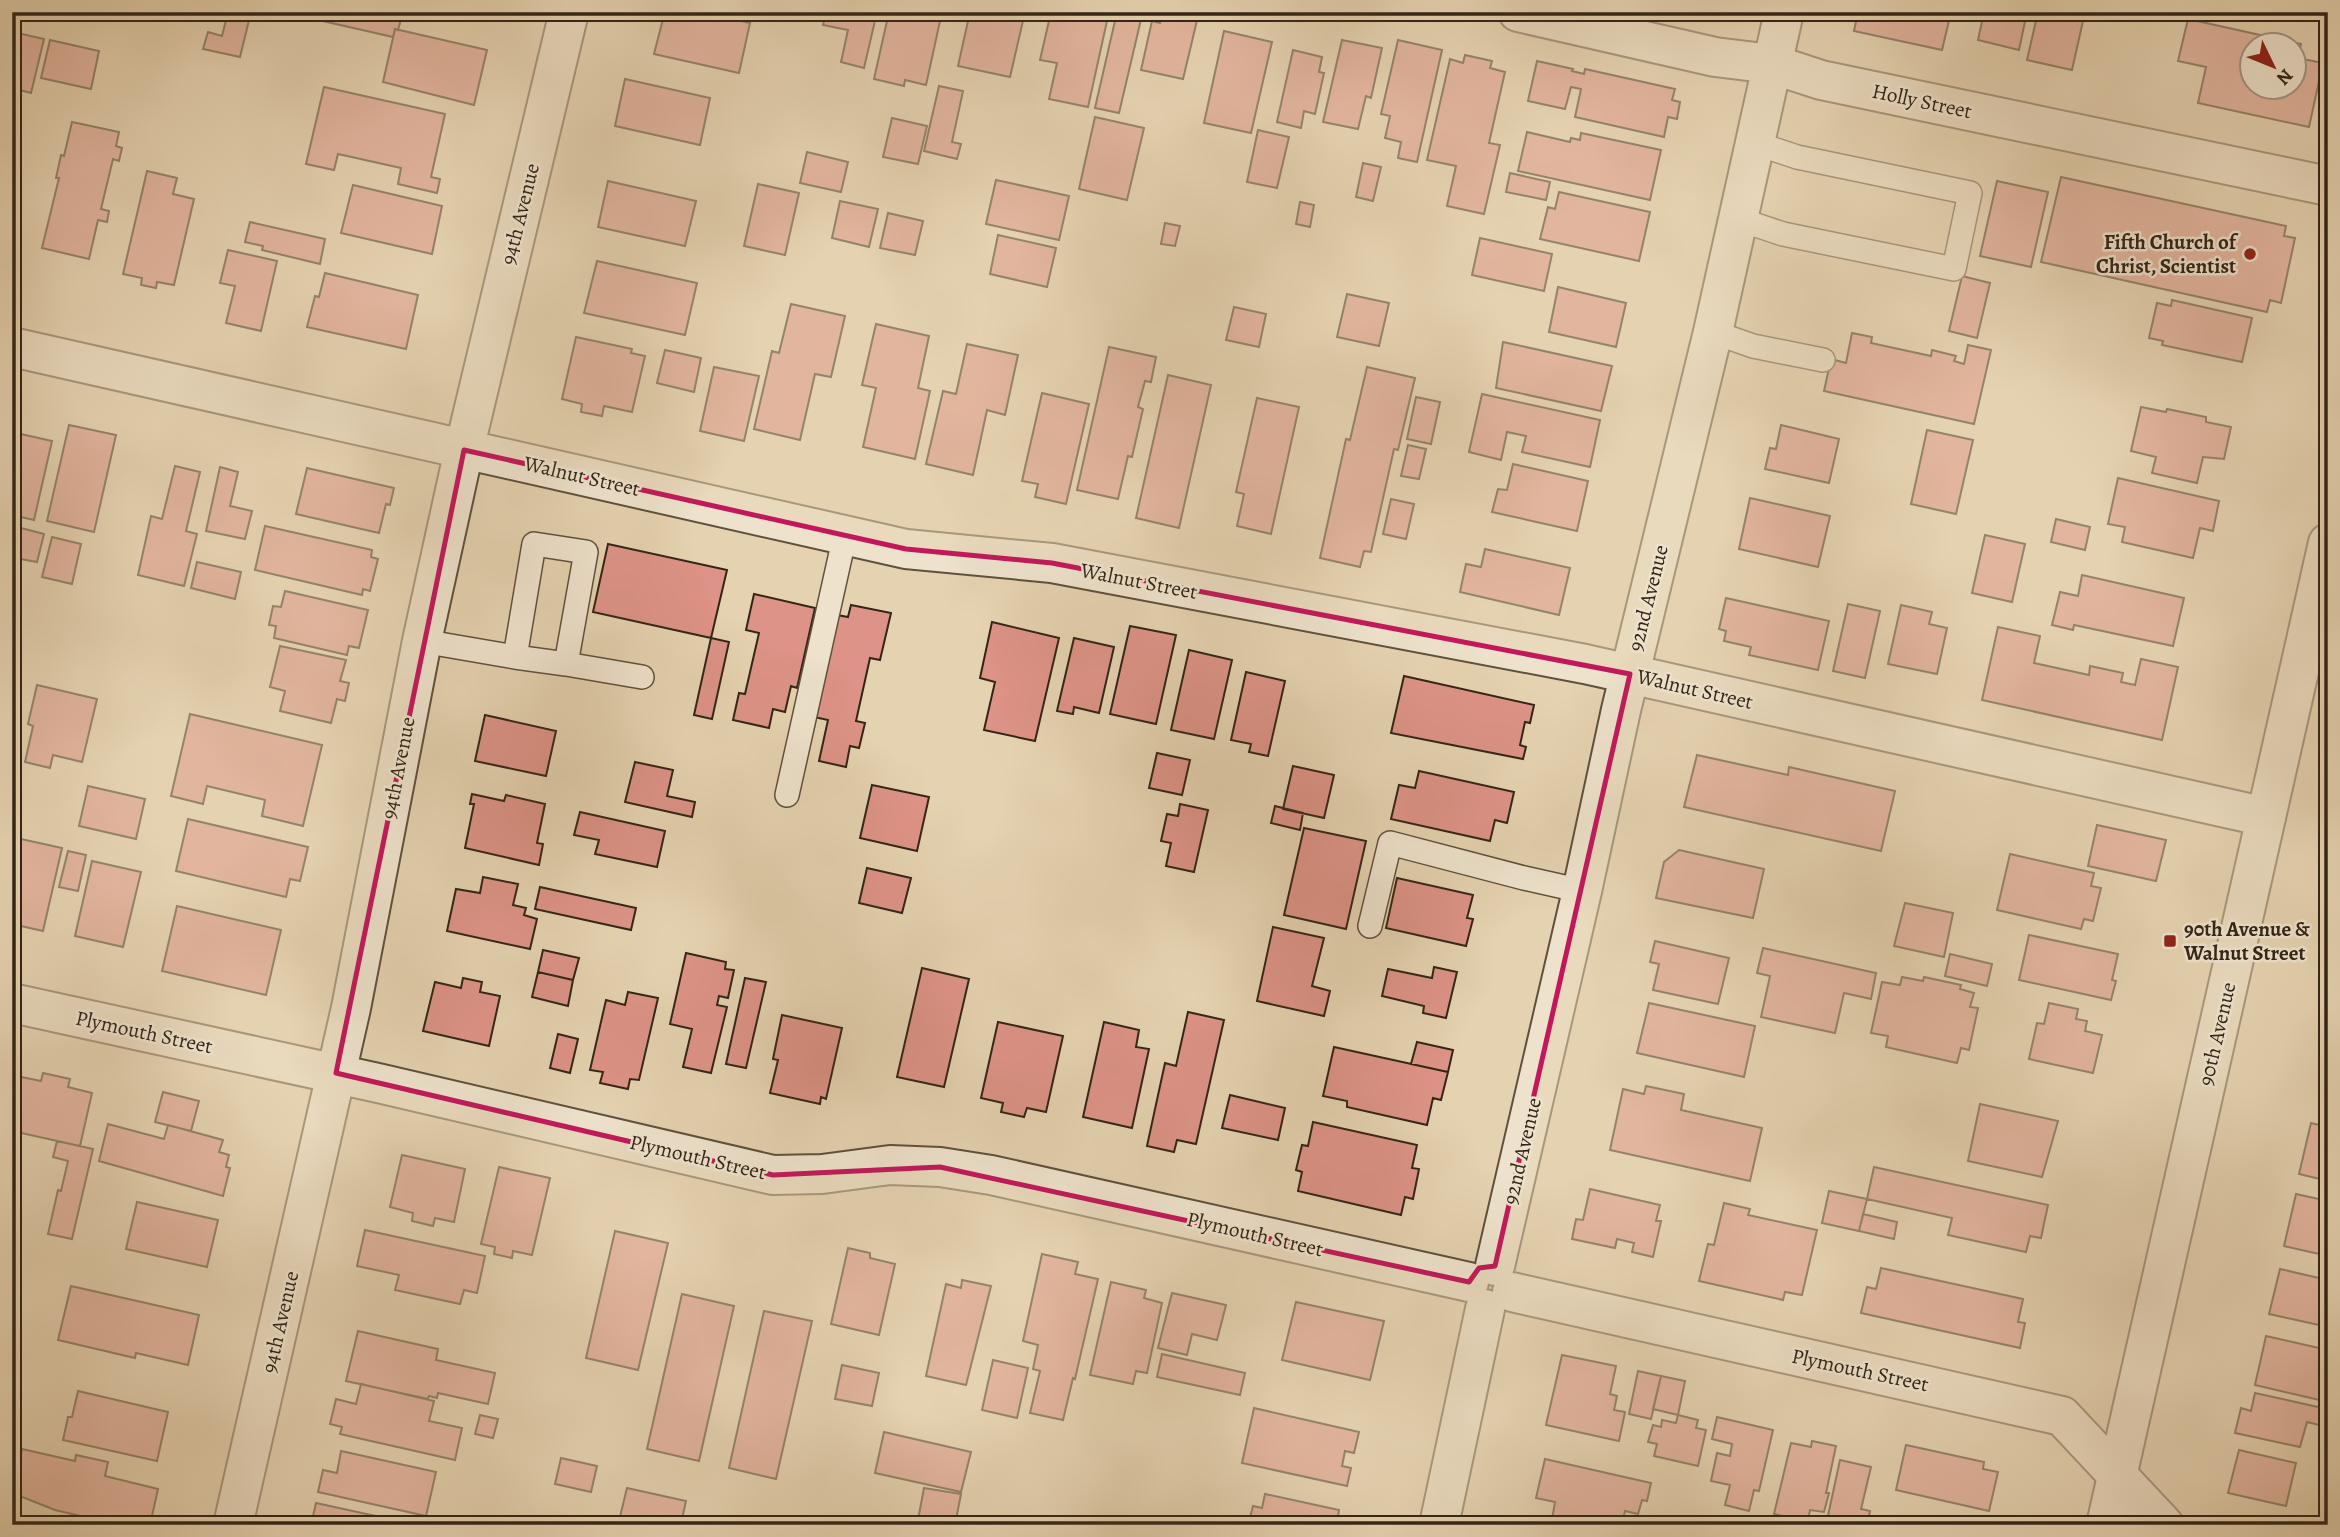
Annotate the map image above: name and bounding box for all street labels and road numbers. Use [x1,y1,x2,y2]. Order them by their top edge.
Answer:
street label: Holly Street [1870,77,1975,125]
street label: 94th Avenue [494,160,546,268]
street label: Walnut Street [520,449,643,503]
street label: 92nd Avenue [1621,542,1675,654]
street label: Walnut Street [1077,556,1200,606]
street label: Walnut Street [1633,662,1756,716]
street label: 94th Avenue [374,714,422,822]
street label: 90th Avenue [2191,979,2243,1089]
street label: Plymouth Street [73,1004,215,1060]
street label: 92nd Avenue [1496,1095,1548,1207]
street label: Plymouth Street [627,1128,769,1186]
street label: Plymouth Street [1184,1205,1326,1263]
street label: 94th Avenue [255,1268,305,1376]
street label: Plymouth Street [1789,1342,1931,1398]

